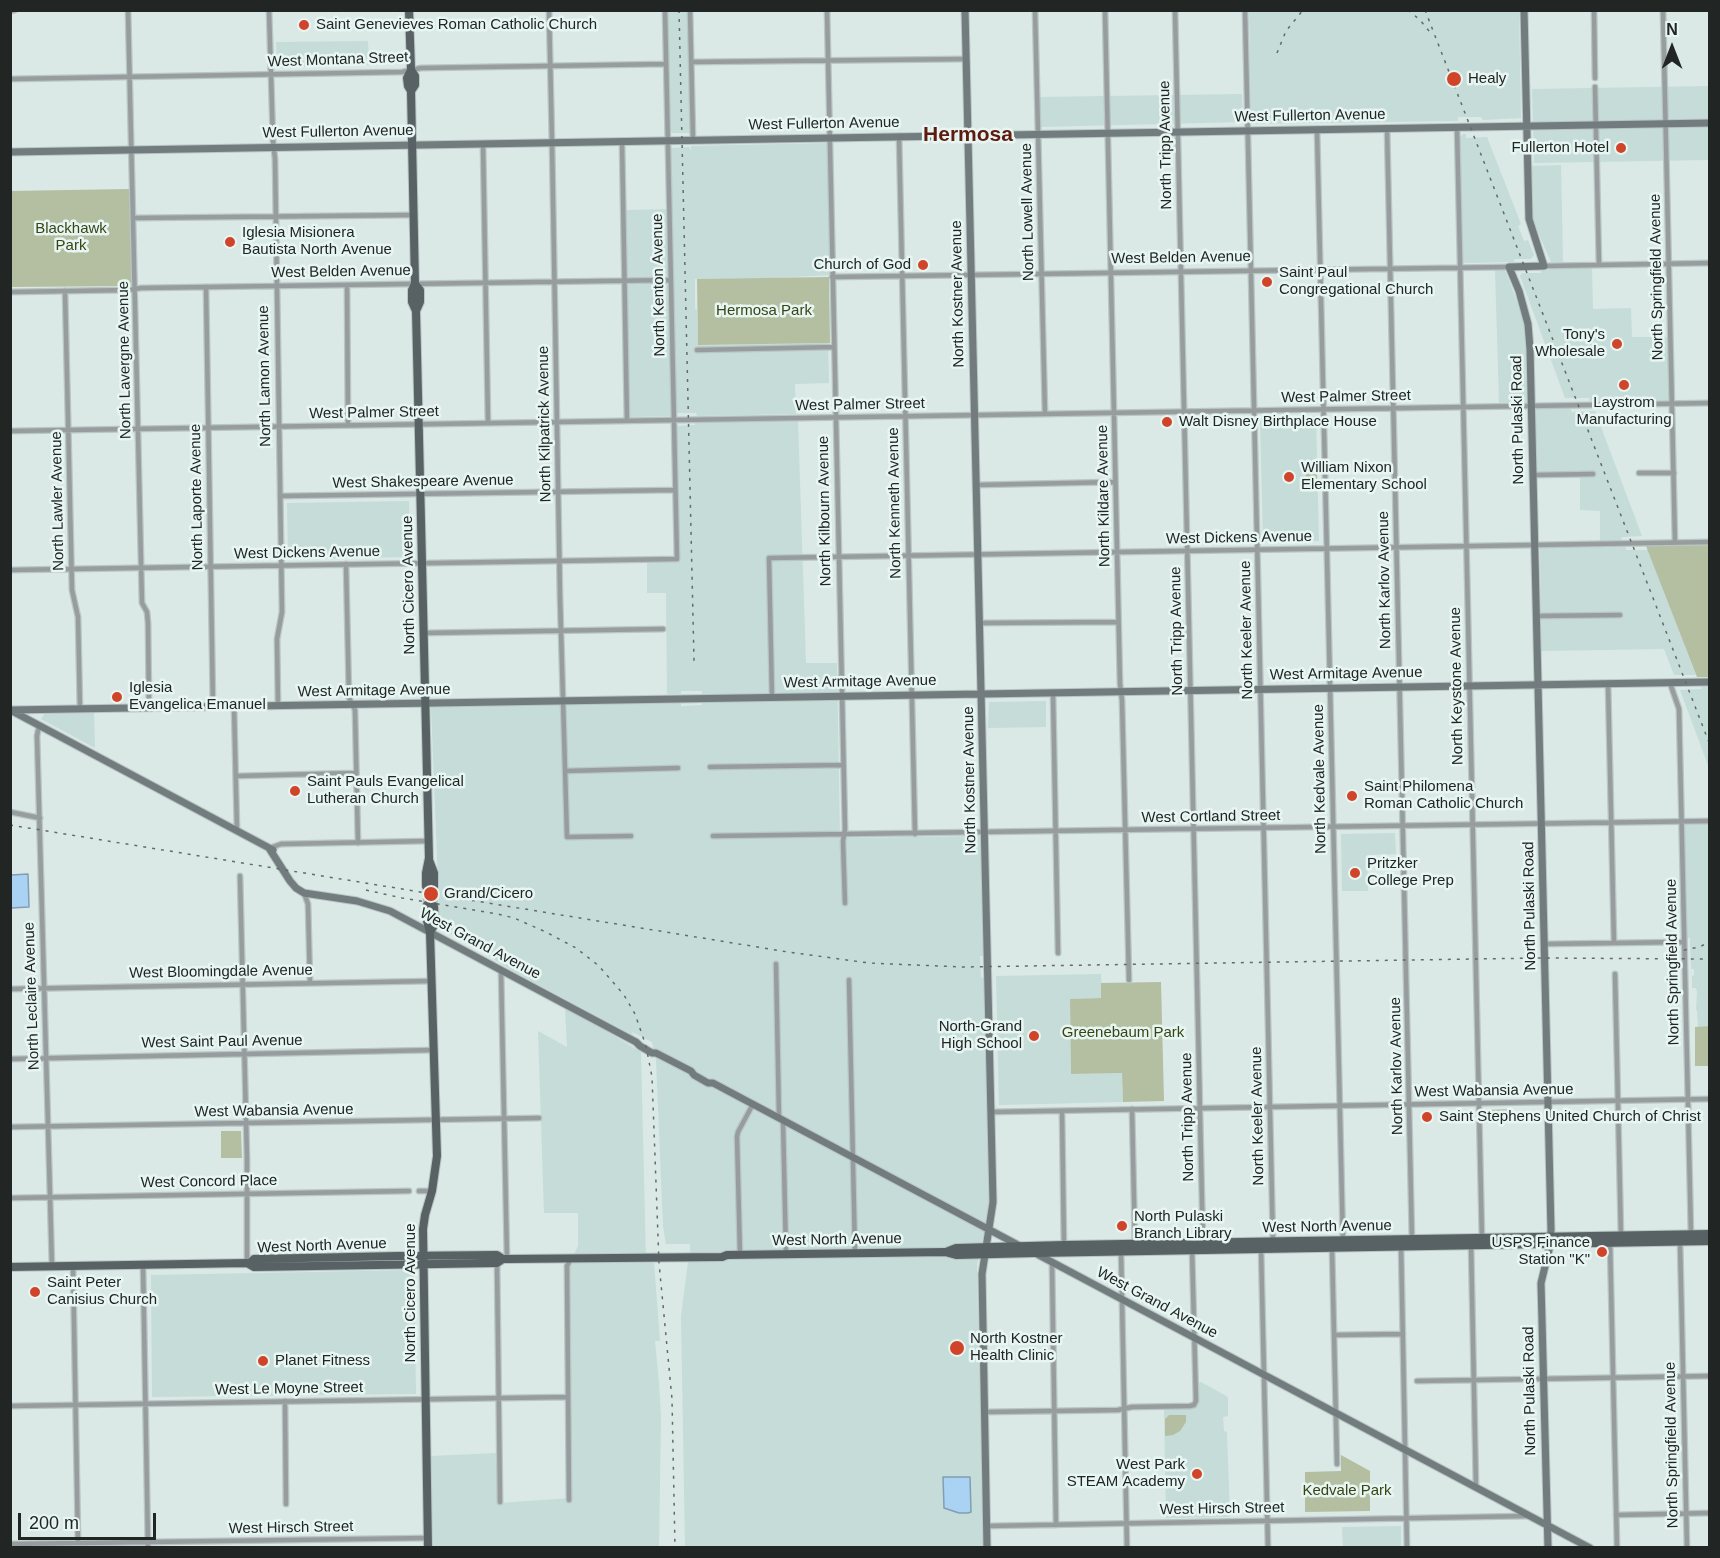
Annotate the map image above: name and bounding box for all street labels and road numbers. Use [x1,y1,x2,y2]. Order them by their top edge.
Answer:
street label: West Montana Street [267,49,409,71]
street label: North Tripp Avenue [1156,80,1176,210]
street label: West Fullerton Avenue [1234,106,1386,126]
street label: West Fullerton Avenue [748,114,900,134]
street label: West Fullerton Avenue [262,122,414,142]
street label: North Lowell Avenue [1018,143,1038,281]
street label: North Springfield Avenue [1647,194,1667,360]
street label: North Kenton Avenue [649,213,669,357]
street label: North Kostner Avenue [948,220,968,368]
street label: West Belden Avenue [1111,248,1251,268]
street label: West Belden Avenue [271,262,411,282]
street label: North Lavergne Avenue [115,281,135,439]
street label: North Lamon Avenue [255,305,275,447]
street label: North Kilpatrick Avenue [535,346,555,502]
street label: North Pulaski Road [1508,355,1528,485]
street label: West Palmer Street [1281,387,1411,407]
street label: West Palmer Street [795,395,925,415]
street label: West Palmer Street [309,403,439,423]
street label: North Laporte Avenue [187,424,207,570]
street label: North Kildare Avenue [1094,425,1114,567]
street label: North Kenneth Avenue [885,427,905,579]
street label: North Lawler Avenue [48,431,68,571]
street label: North Kilbourn Avenue [815,436,835,586]
street label: West Shakespeare Avenue [332,471,514,493]
street label: North Karlov Avenue [1375,511,1395,649]
street label: North Cicero Avenue [399,515,419,655]
street label: West Dickens Avenue [1166,528,1312,548]
street label: West Dickens Avenue [234,543,380,563]
street label: North Keeler Avenue [1237,560,1257,700]
street label: North Tripp Avenue [1167,566,1187,696]
street label: North Keystone Avenue [1447,607,1467,765]
street label: West Armitage Avenue [1269,664,1423,684]
street label: West Armitage Avenue [783,672,937,692]
street label: West Armitage Avenue [297,681,451,701]
street label: North Kedvale Avenue [1310,704,1330,854]
street label: North Kostner Avenue [960,706,980,854]
street label: West Cortland Street [1141,807,1281,827]
street label: North Pulaski Road [1520,841,1540,971]
street label: North Springfield Avenue [1663,879,1683,1045]
street label: West Grand Avenue [416,904,544,984]
street label: North Leclaire Avenue [20,922,44,1070]
street label: West Bloomingdale Avenue [129,961,313,983]
street label: North Karlov Avenue [1387,997,1407,1135]
street label: West Saint Paul Avenue [141,1032,303,1052]
street label: North Keeler Avenue [1248,1046,1268,1186]
street label: North Tripp Avenue [1178,1052,1198,1182]
street label: West Wabansia Avenue [1414,1081,1574,1101]
street label: West Wabansia Avenue [194,1101,354,1121]
street label: West Concord Place [141,1172,277,1192]
street label: West North Avenue [1262,1217,1392,1237]
street label: North Cicero Avenue [402,1224,420,1362]
street label: West North Avenue [772,1230,902,1250]
street label: West North Avenue [257,1235,387,1257]
street label: West Grand Avenue [1093,1263,1221,1343]
street label: North Pulaski Road [1520,1326,1540,1456]
street label: North Springfield Avenue [1662,1362,1682,1528]
street label: West Le Moyne Street [215,1379,363,1399]
street label: West Hirsch Street [1159,1499,1285,1519]
street label: West Hirsch Street [228,1518,354,1538]

